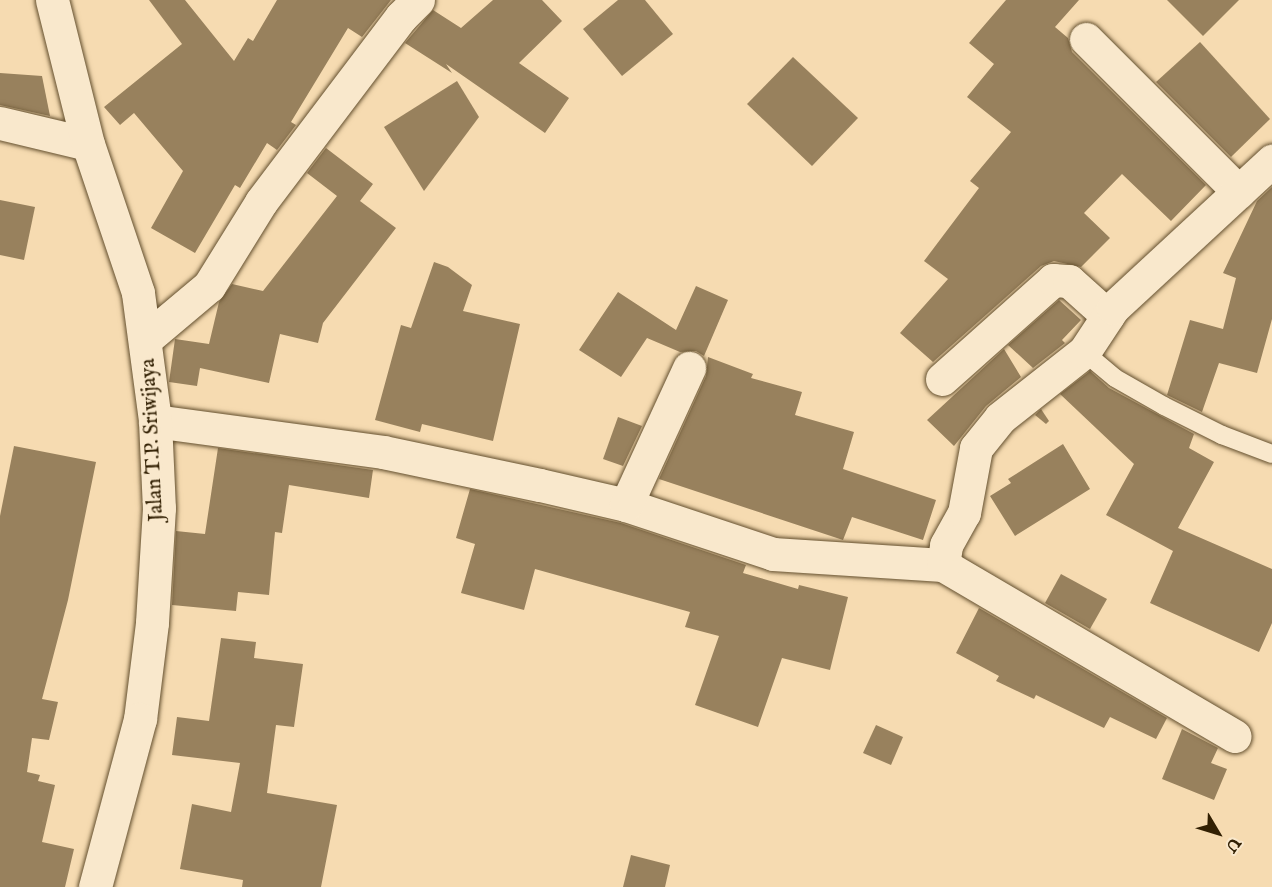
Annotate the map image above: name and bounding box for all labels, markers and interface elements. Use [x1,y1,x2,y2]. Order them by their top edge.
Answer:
street label: Jalan T.P. Sriwijaya [136,358,170,522]
north arrow [1188,803,1248,863]
text: U [1220,833,1244,856]

